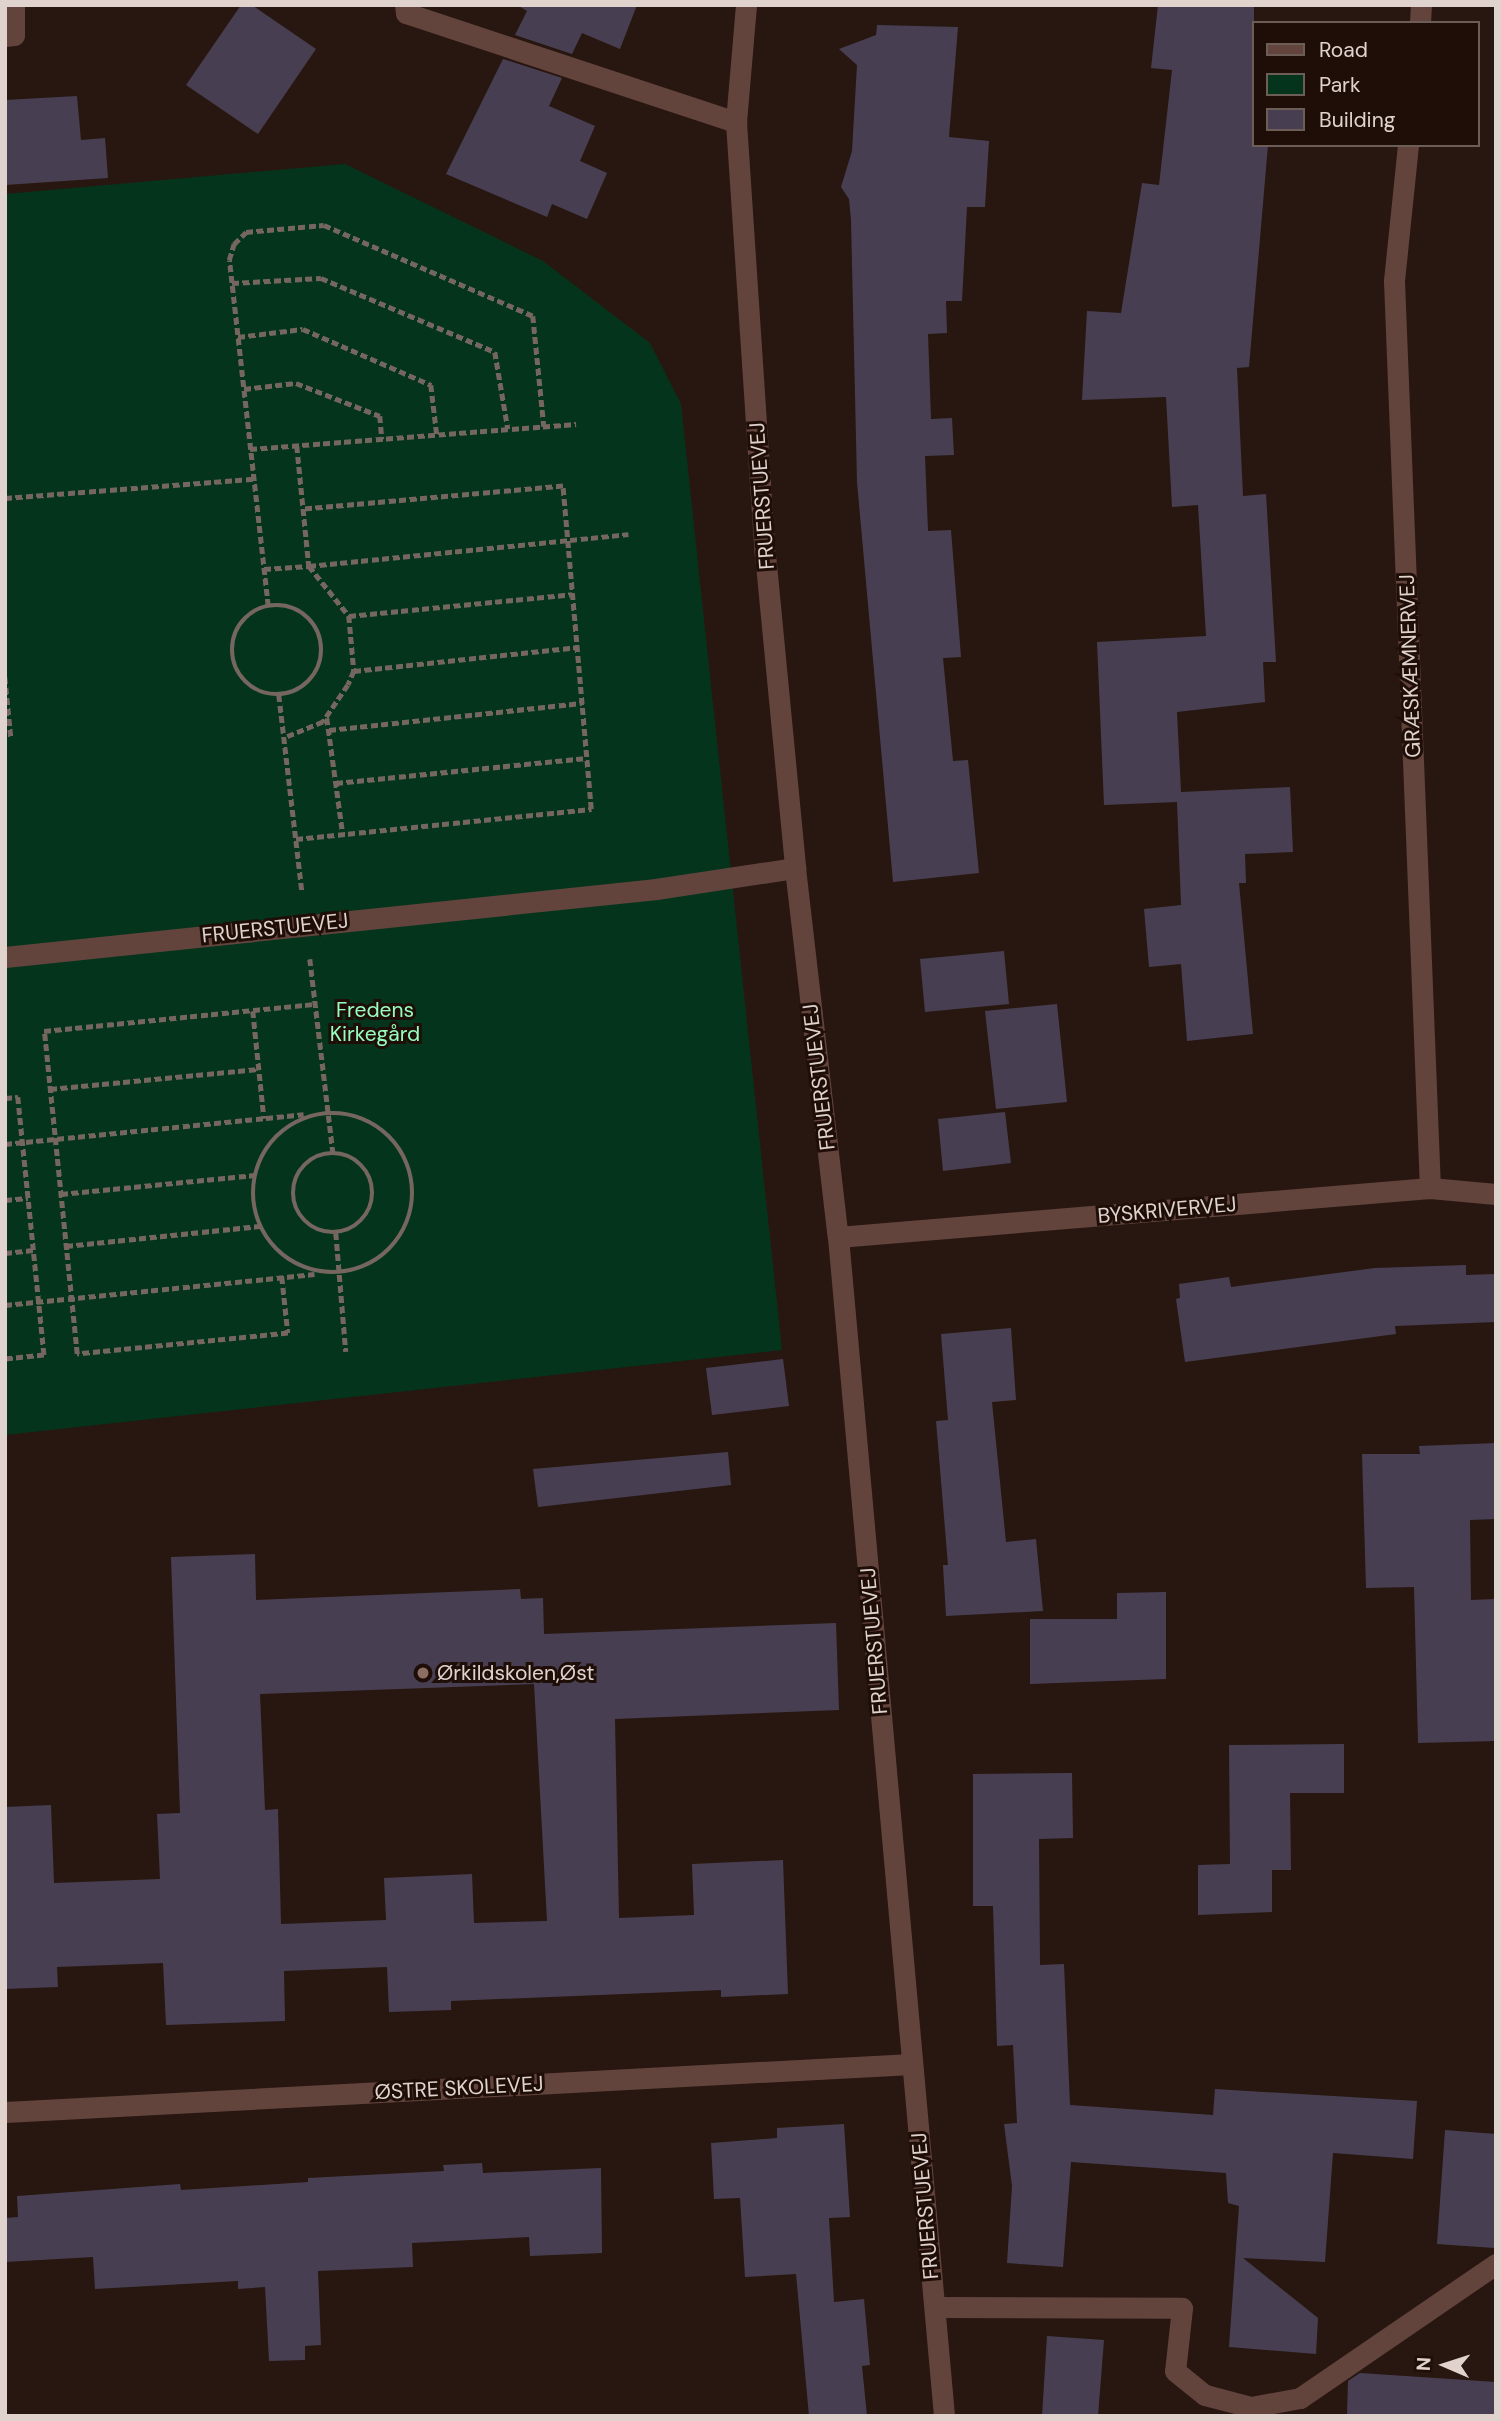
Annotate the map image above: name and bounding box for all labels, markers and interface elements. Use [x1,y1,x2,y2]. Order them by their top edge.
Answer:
legend [1252,21,1480,147]
text: Road [1319,36,1368,64]
text: Park [1319,71,1360,99]
text: Building [1319,106,1395,134]
street label: FRUERSTUEVEJ [744,422,780,570]
street label: GRÆSKÆMNERVEJ [1394,574,1426,758]
street label: FRUERSTUEVEJ [200,908,350,948]
park label: Fredens Kirkegård [330,997,420,1047]
street label: FRUERSTUEVEJ [798,1002,840,1152]
street label: BYSKRIVERVEJ [1096,1191,1238,1229]
street label: FRUERSTUEVEJ [855,1566,893,1716]
place label: Ørkildskolen,Øst [437,1660,594,1686]
marker: Ørkildskolen,Øst [415,1665,431,1681]
street label: ØSTRE SKOLEVEJ [374,2071,544,2105]
street label: FRUERSTUEVEJ [906,2131,944,2281]
north arrow [1410,2330,1480,2400]
text: N [1411,2356,1436,2371]

